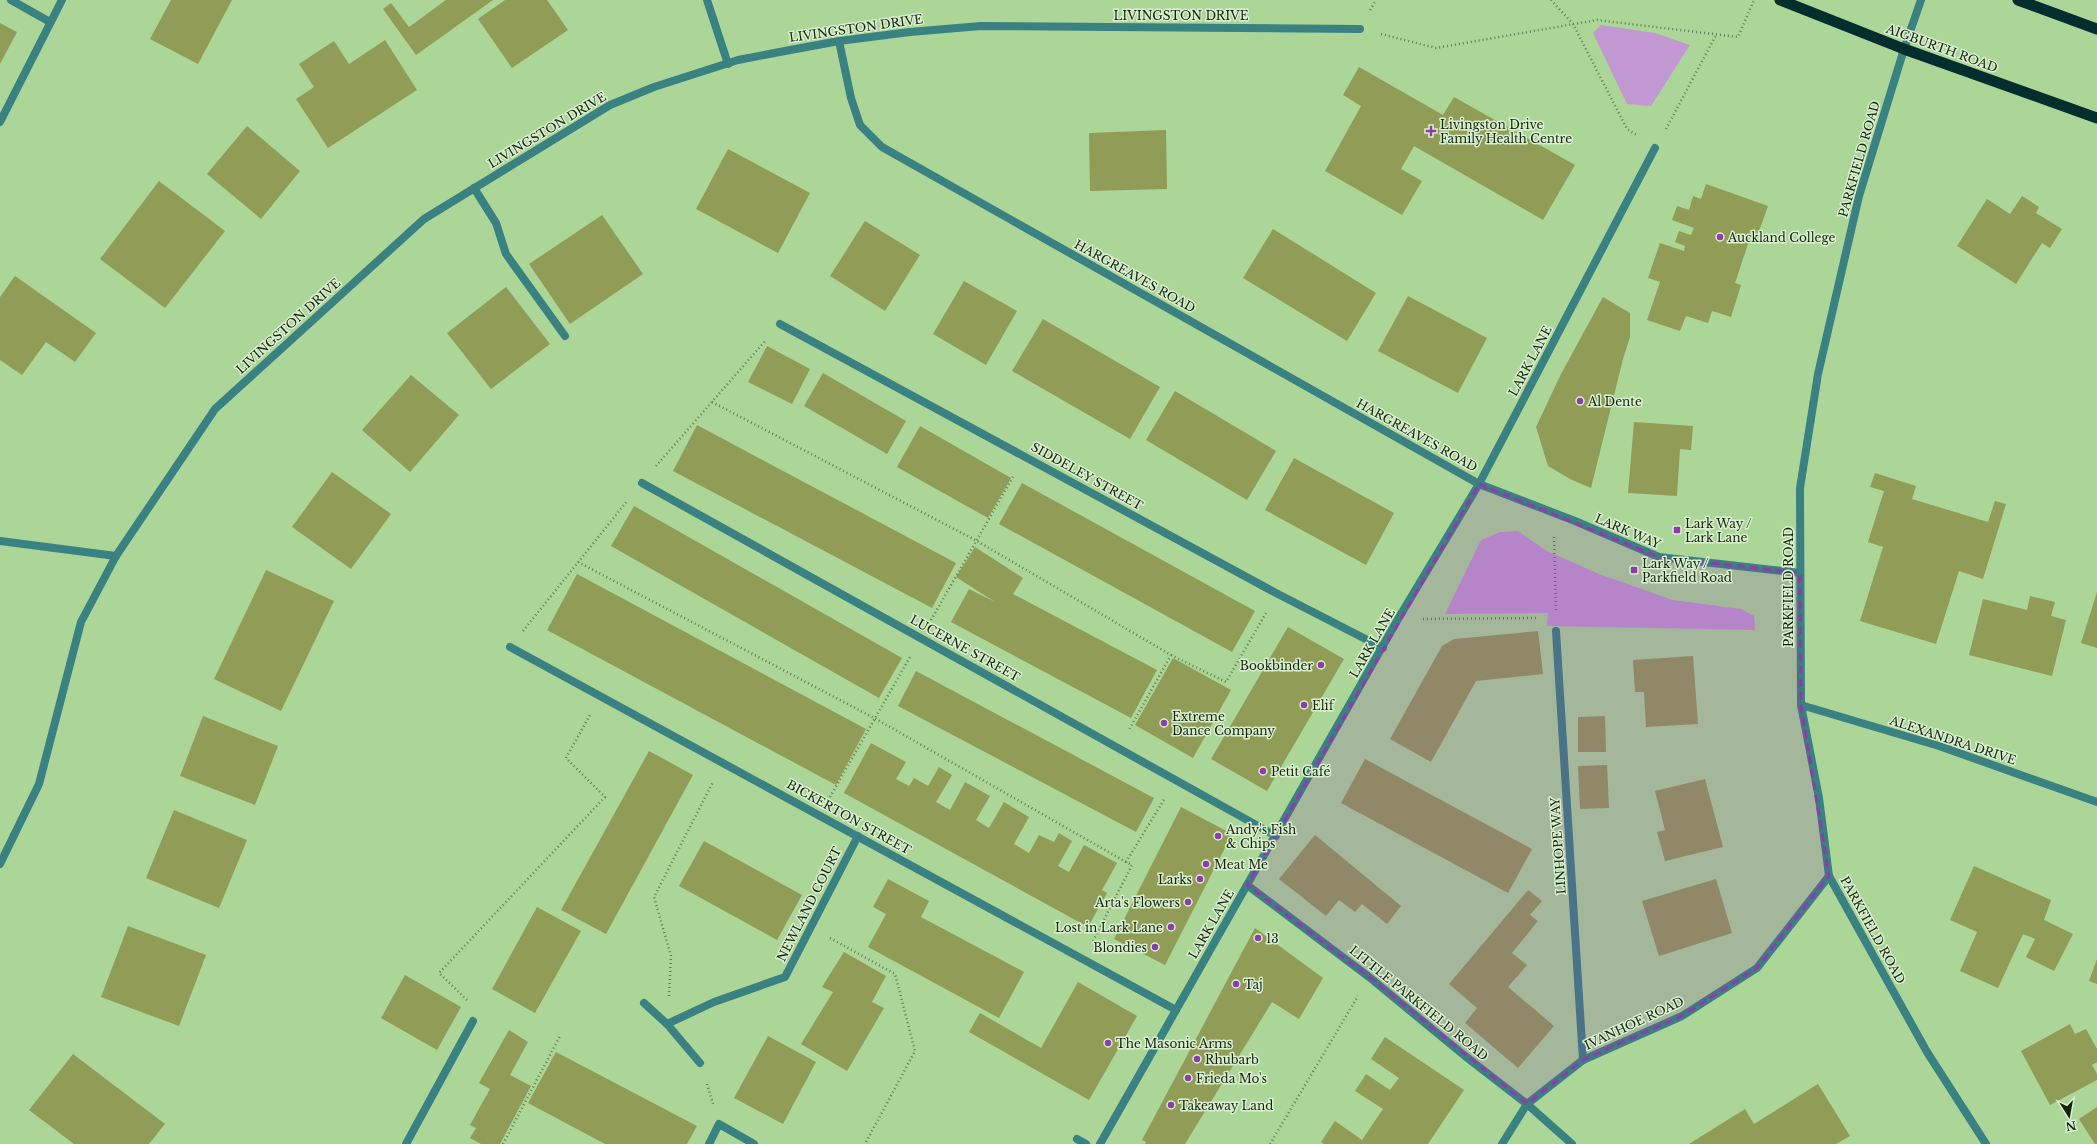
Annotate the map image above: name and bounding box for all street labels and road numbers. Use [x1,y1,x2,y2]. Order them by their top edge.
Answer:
street label: LIVINGSTON DRIVE [1114,8,1249,23]
street label: LIVINGSTON DRIVE [788,11,924,45]
street label: AIGBURTH ROAD [1883,21,2000,75]
street label: LIVINGSTON DRIVE [485,89,609,171]
street label: PARKFIELD ROAD [1835,99,1883,219]
street label: HARGREAVES ROAD [1072,236,1198,316]
street label: LIVINGSTON DRIVE [233,275,343,377]
street label: LARK LANE [1505,323,1555,399]
street label: HARGREAVES ROAD [1354,395,1480,475]
street label: SIDDELEY STREET [1029,439,1146,513]
street label: LARK WAY [1593,510,1663,552]
street label: PARKFIELD ROAD [1781,527,1796,647]
street label: LARK LANE [1346,605,1398,680]
street label: LUCERNE STREET [907,612,1023,685]
street label: ALEXANDRA DRIVE [1887,712,2018,768]
street label: BICKERTON STREET [784,777,914,858]
street label: LINHOPE WAY [1547,797,1569,895]
street label: NEWLAND COURT [774,844,845,964]
street label: PARKFIELD ROAD [1837,874,1909,986]
street label: LARK LANE [1185,886,1237,961]
street label: LITTLE PARKFIELD ROAD [1347,942,1491,1064]
street label: IVANHOE ROAD [1582,993,1686,1053]

